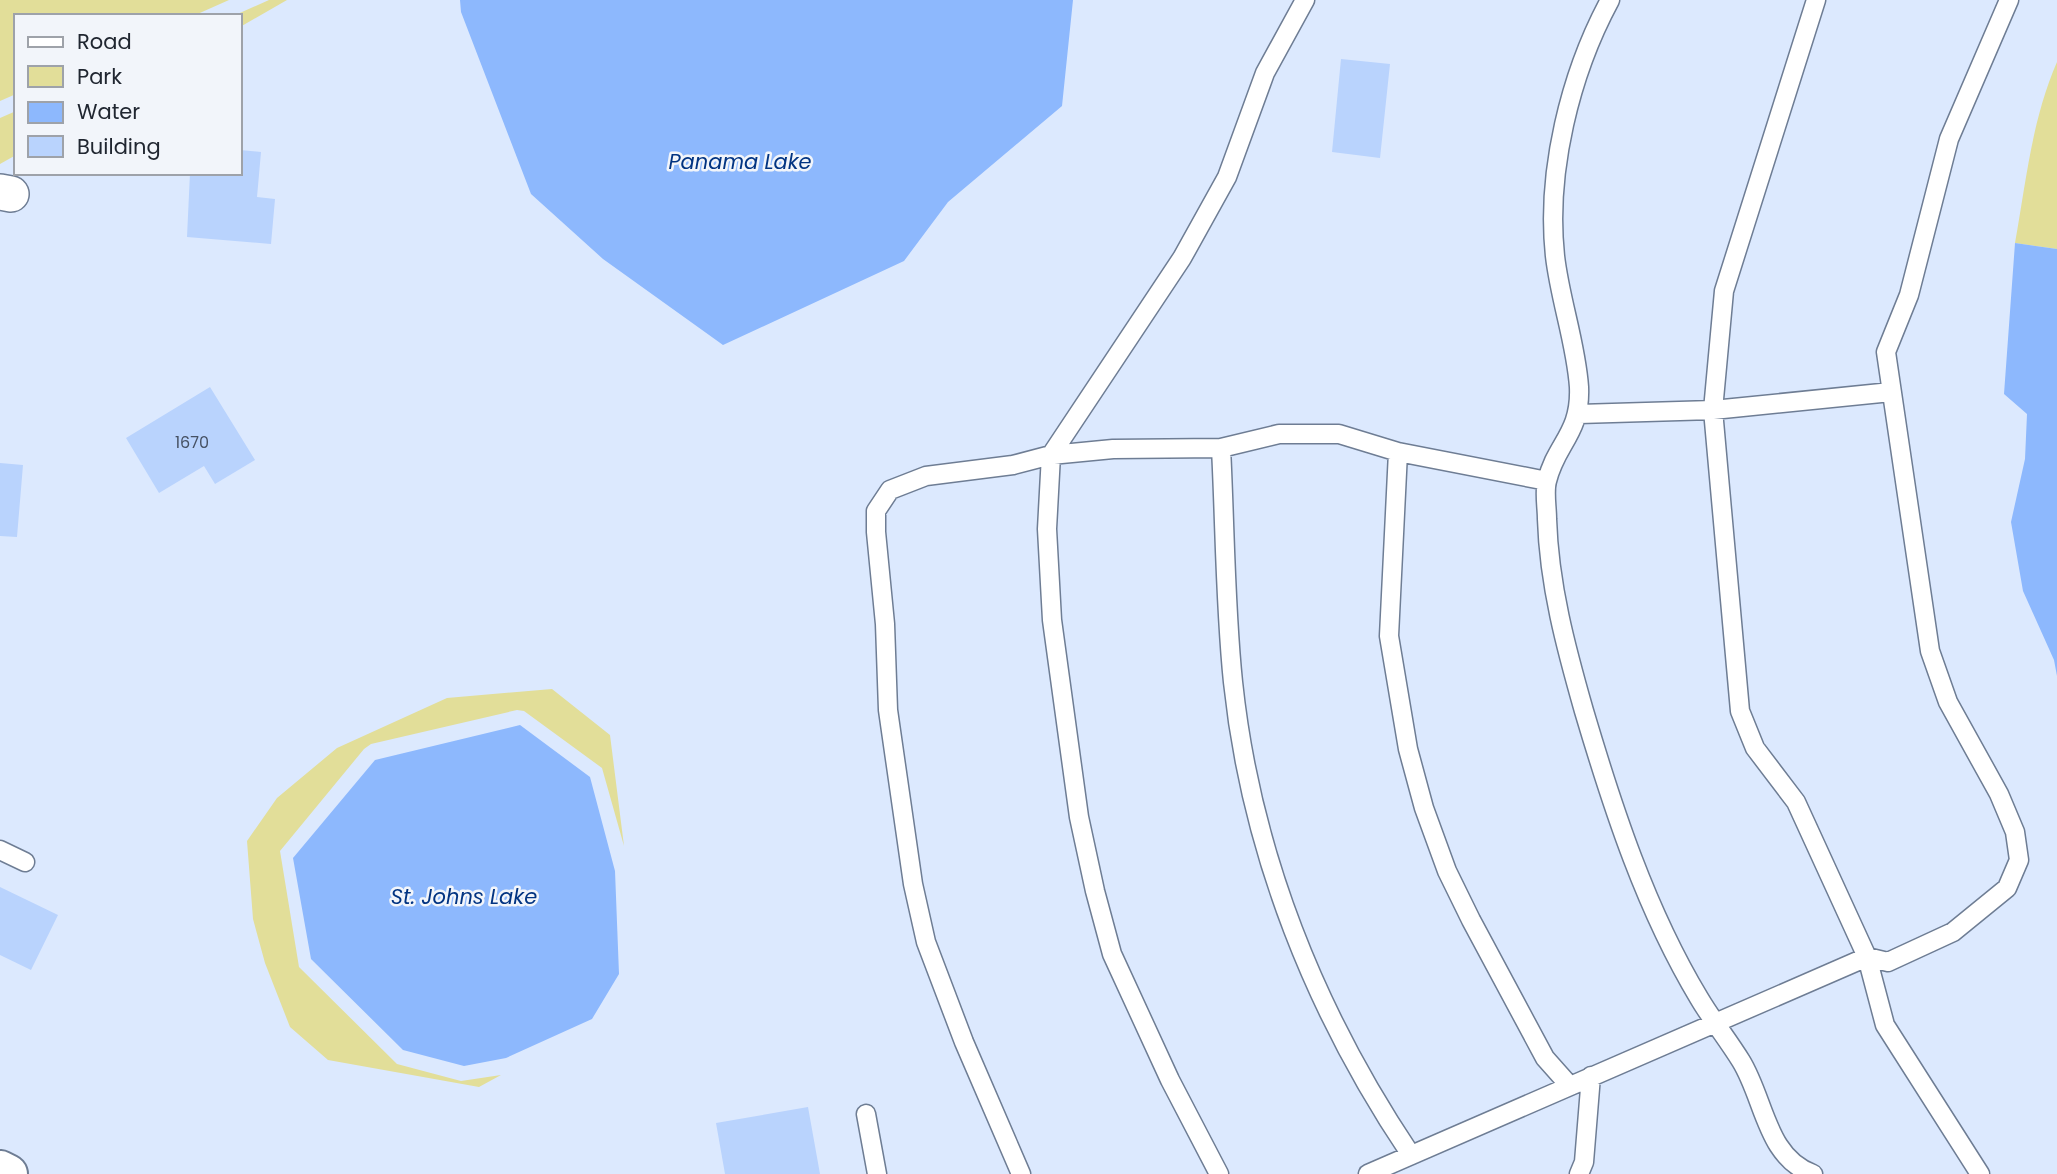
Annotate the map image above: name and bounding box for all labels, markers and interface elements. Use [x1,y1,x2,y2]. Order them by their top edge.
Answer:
legend [14,14,242,175]
text: Road [77,27,132,56]
text: Park [77,62,122,91]
text: Water [77,97,140,126]
text: Building [77,132,161,161]
water label: Panama Lake [668,147,812,176]
house number: 1670 [175,431,209,454]
water label: St. Johns Lake [391,882,537,911]

